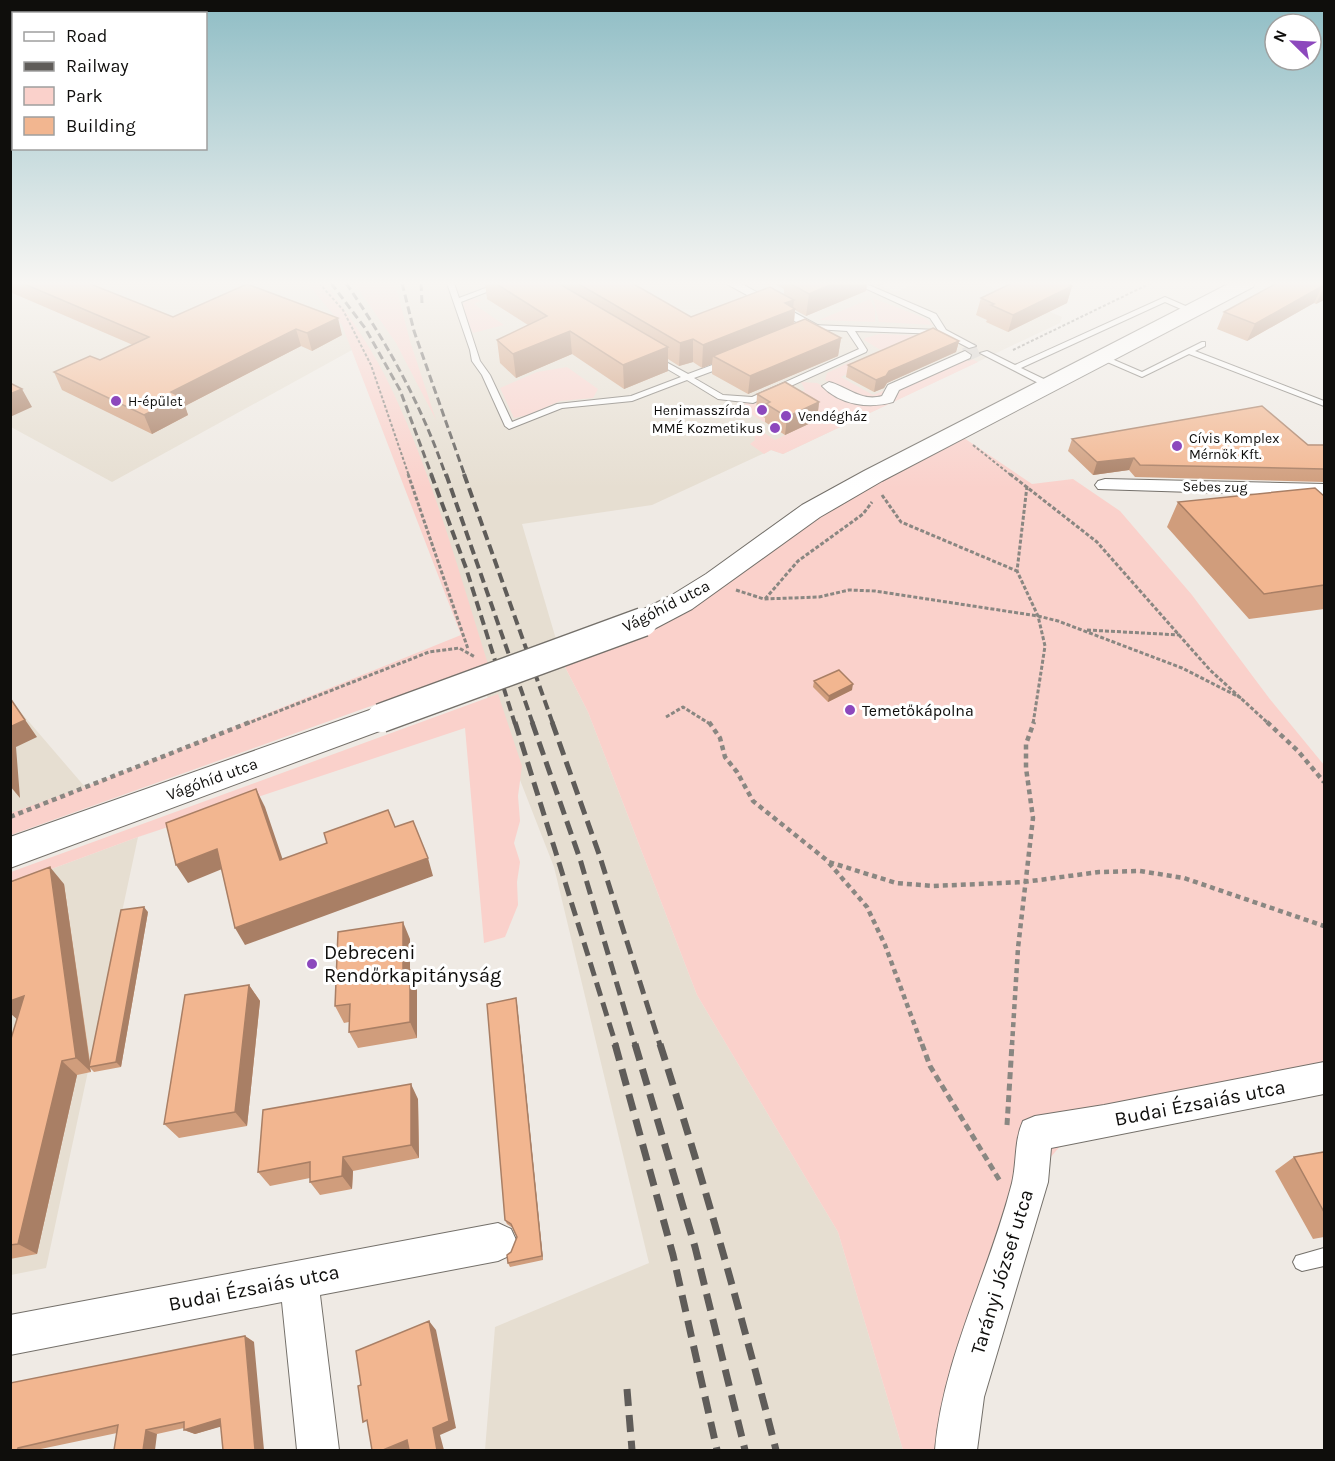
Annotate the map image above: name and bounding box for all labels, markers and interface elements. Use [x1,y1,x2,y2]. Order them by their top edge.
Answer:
legend [12,12,207,150]
north arrow [1263,12,1323,72]
text: Road [66,25,107,47]
text: N [1269,27,1291,45]
text: Railway [66,55,129,77]
text: Park [66,85,103,107]
text: Building [66,115,136,137]
place label: H-épület [128,393,182,410]
marker: H-épület [109,394,123,408]
place label: Henimasszírda [653,402,750,419]
marker: Henimasszírda [755,403,769,417]
place label: Vendégház [798,408,867,425]
marker: Vendégház [779,409,793,423]
place label: MMÉ Kozmetikus [652,419,763,437]
marker: MMÉ Kozmetikus [768,421,782,435]
place label: Cívis Komplex Mérnök Kft. [1189,430,1279,463]
marker: Cívis Komplex Mérnök Kft. [1170,439,1184,453]
street label: Sebes zug [1182,478,1248,496]
street label: Vágóhíd utca [619,576,713,636]
place label: Temetőkápolna [862,701,974,720]
marker: Temetőkápolna [843,703,857,717]
street label: Vágóhíd utca [164,754,260,804]
place label: Debreceni Rendőrkapitányság [324,941,501,987]
marker: Debreceni Rendőrkapitányság [305,957,319,971]
street label: Budai Ézsaiás utca [1112,1074,1287,1131]
street label: Tarányi József utca [966,1187,1038,1357]
street label: Budai Ézsaiás utca [166,1259,341,1316]

